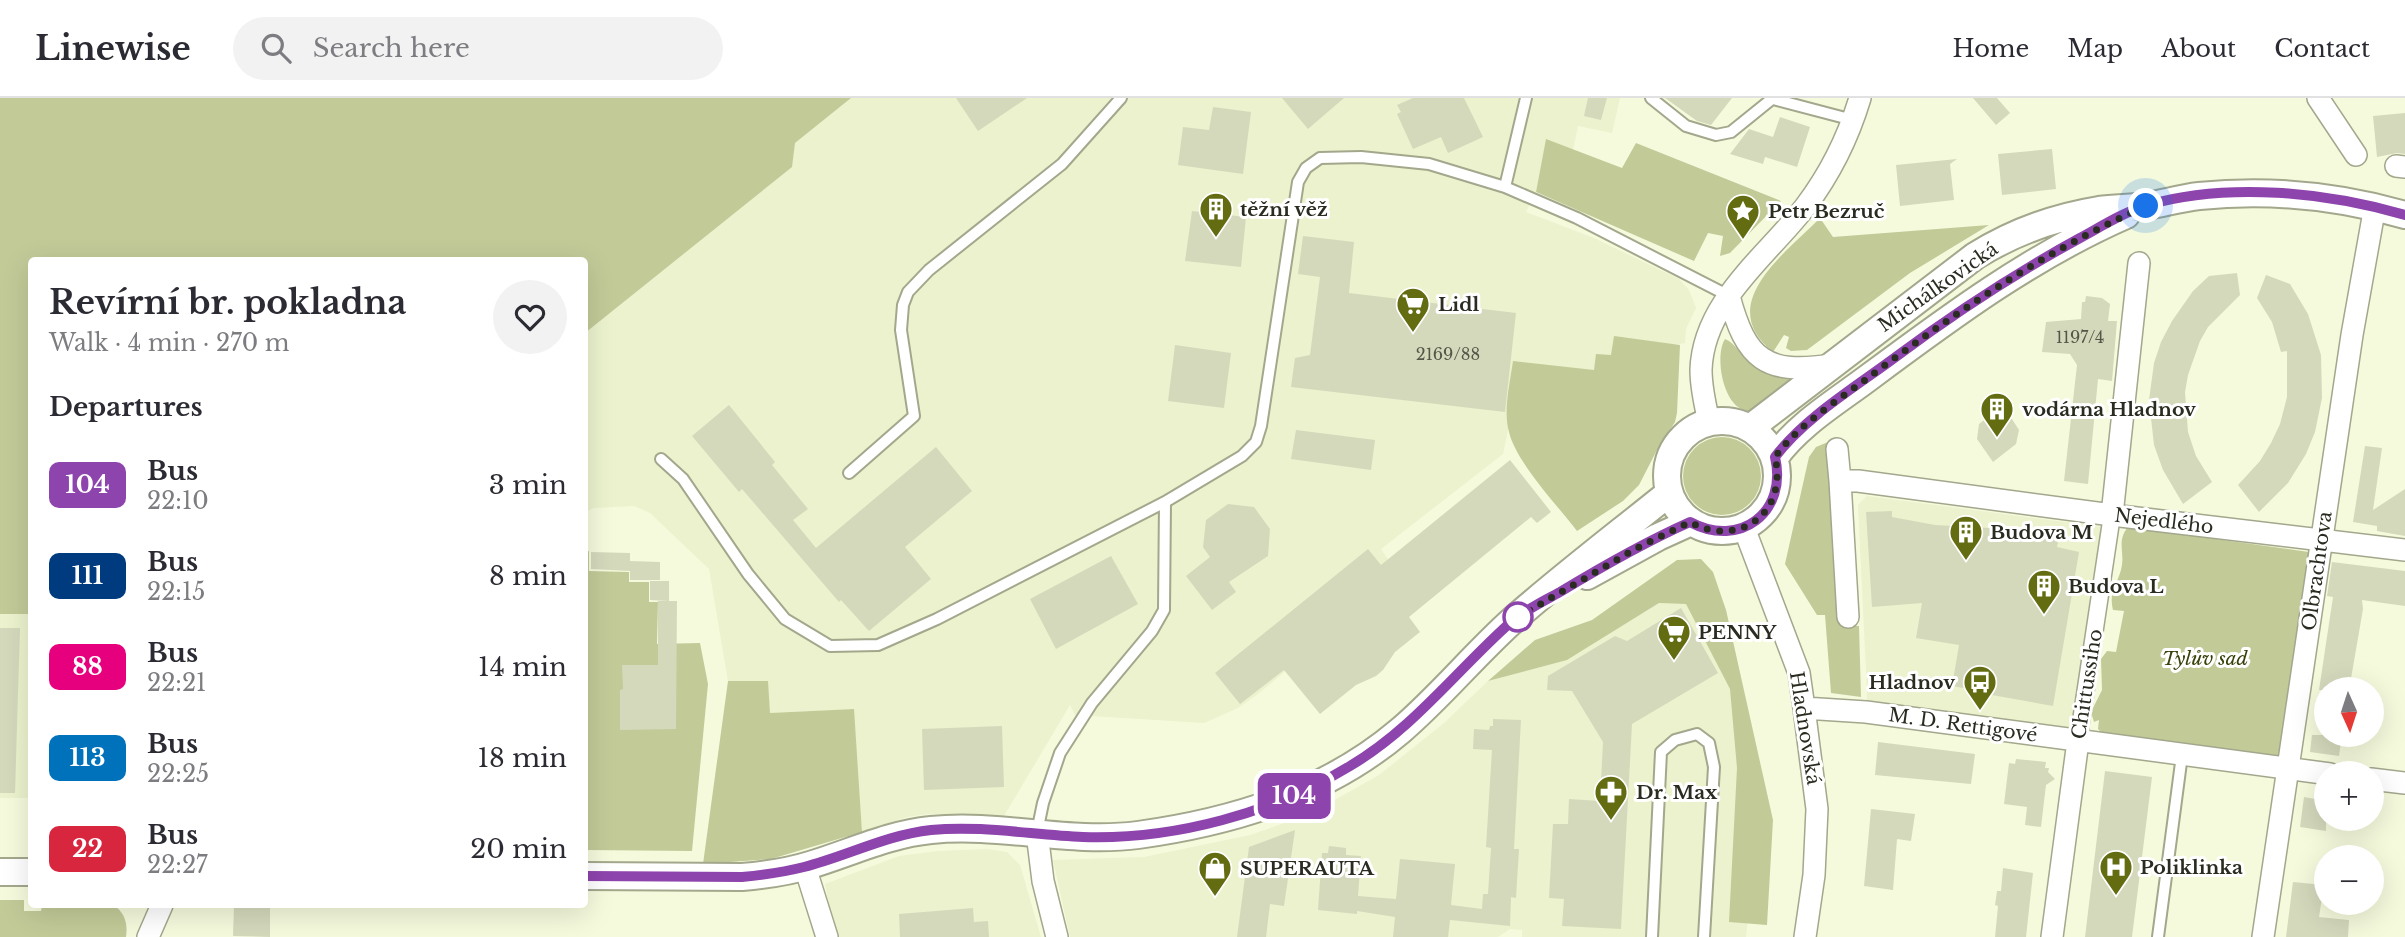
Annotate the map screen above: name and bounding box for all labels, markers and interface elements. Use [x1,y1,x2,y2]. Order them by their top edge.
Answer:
search box [233,17,723,80]
text: Linewise [35,28,191,69]
icon: search [257,29,295,67]
text: Search here [313,32,470,64]
text: Home [1953,34,2029,63]
text: Map [2067,34,2123,63]
text: About [2161,34,2236,63]
text: Contact [2274,34,2370,63]
your location [2128,188,2163,223]
building icon: těžní věž [1197,190,1235,239]
place icon: Petr Bezruč [1724,192,1762,241]
place label: těžní věž [1240,198,1328,221]
place label: Petr Bezruč [1768,200,1885,223]
street label: Michálkovická [1874,237,2003,337]
button: heart [493,280,567,354]
text: Revírní br. pokladna [49,282,407,323]
supermarket icon: Lidl [1394,285,1432,334]
place label: Lidl [1438,293,1479,316]
house number: 1197/4 [2056,327,2104,347]
text: Walk · 4 min · 270 m [49,329,289,357]
house number: 2169/88 [1416,344,1480,364]
building icon: vodárna Hladnov [1978,390,2016,439]
text: Departures [49,391,203,423]
place label: vodárna Hladnov [2022,398,2196,421]
text: Bus [147,455,198,487]
text: 3 min [489,469,567,501]
text: 104 [65,470,110,499]
text: 22:10 [147,487,209,515]
street label: Nejedlého [2113,504,2215,538]
street label: Olbrachtova [2297,509,2337,632]
building icon: Budova M [1947,513,1985,562]
place label: Budova M [1990,521,2093,544]
text: Bus [147,546,198,578]
text: 8 min [489,560,567,592]
text: 111 [72,561,103,590]
building icon: Budova L [2025,567,2063,616]
place label: Budova L [2068,575,2164,598]
text: 22:15 [147,578,205,606]
unlabelled marker [1503,602,1533,632]
supermarket icon: PENNY [1655,613,1693,662]
place label: PENNY [1698,621,1777,644]
street label: Chittussiho [2067,627,2107,741]
text: Bus [147,637,198,669]
park label: Tylův sad [2162,647,2249,670]
text: 14 min [478,651,567,683]
text: 88 [72,652,103,681]
bus stop icon: Hladnov [1961,663,1999,712]
text: 22:21 [147,669,206,697]
street label: Hladnovská [1785,670,1825,787]
place label: Hladnov [1868,671,1955,694]
north arrow [2314,677,2384,747]
map controls [2314,677,2384,915]
street label: M. D. Rettigové [1887,703,2039,747]
text: Bus [147,728,198,760]
text: 18 min [478,742,567,774]
text: 113 [69,743,106,772]
text: 22:25 [147,760,209,788]
button: + [2314,761,2384,831]
line badge: 104 [1254,773,1334,819]
pharmacy icon: Dr. Max [1592,773,1630,822]
text: 104 [1272,781,1316,810]
place label: Dr. Max [1636,781,1718,804]
text: Bus [147,819,198,851]
text: 20 min [470,833,567,865]
text: 22 [72,834,103,863]
button: − [2314,845,2384,915]
hospital icon: Poliklinka [2097,848,2135,897]
shop icon: SUPERAUTA [1196,849,1234,898]
text: 22:27 [147,851,208,879]
place label: Poliklinka [2140,856,2243,879]
place label: SUPERAUTA [1240,857,1375,880]

